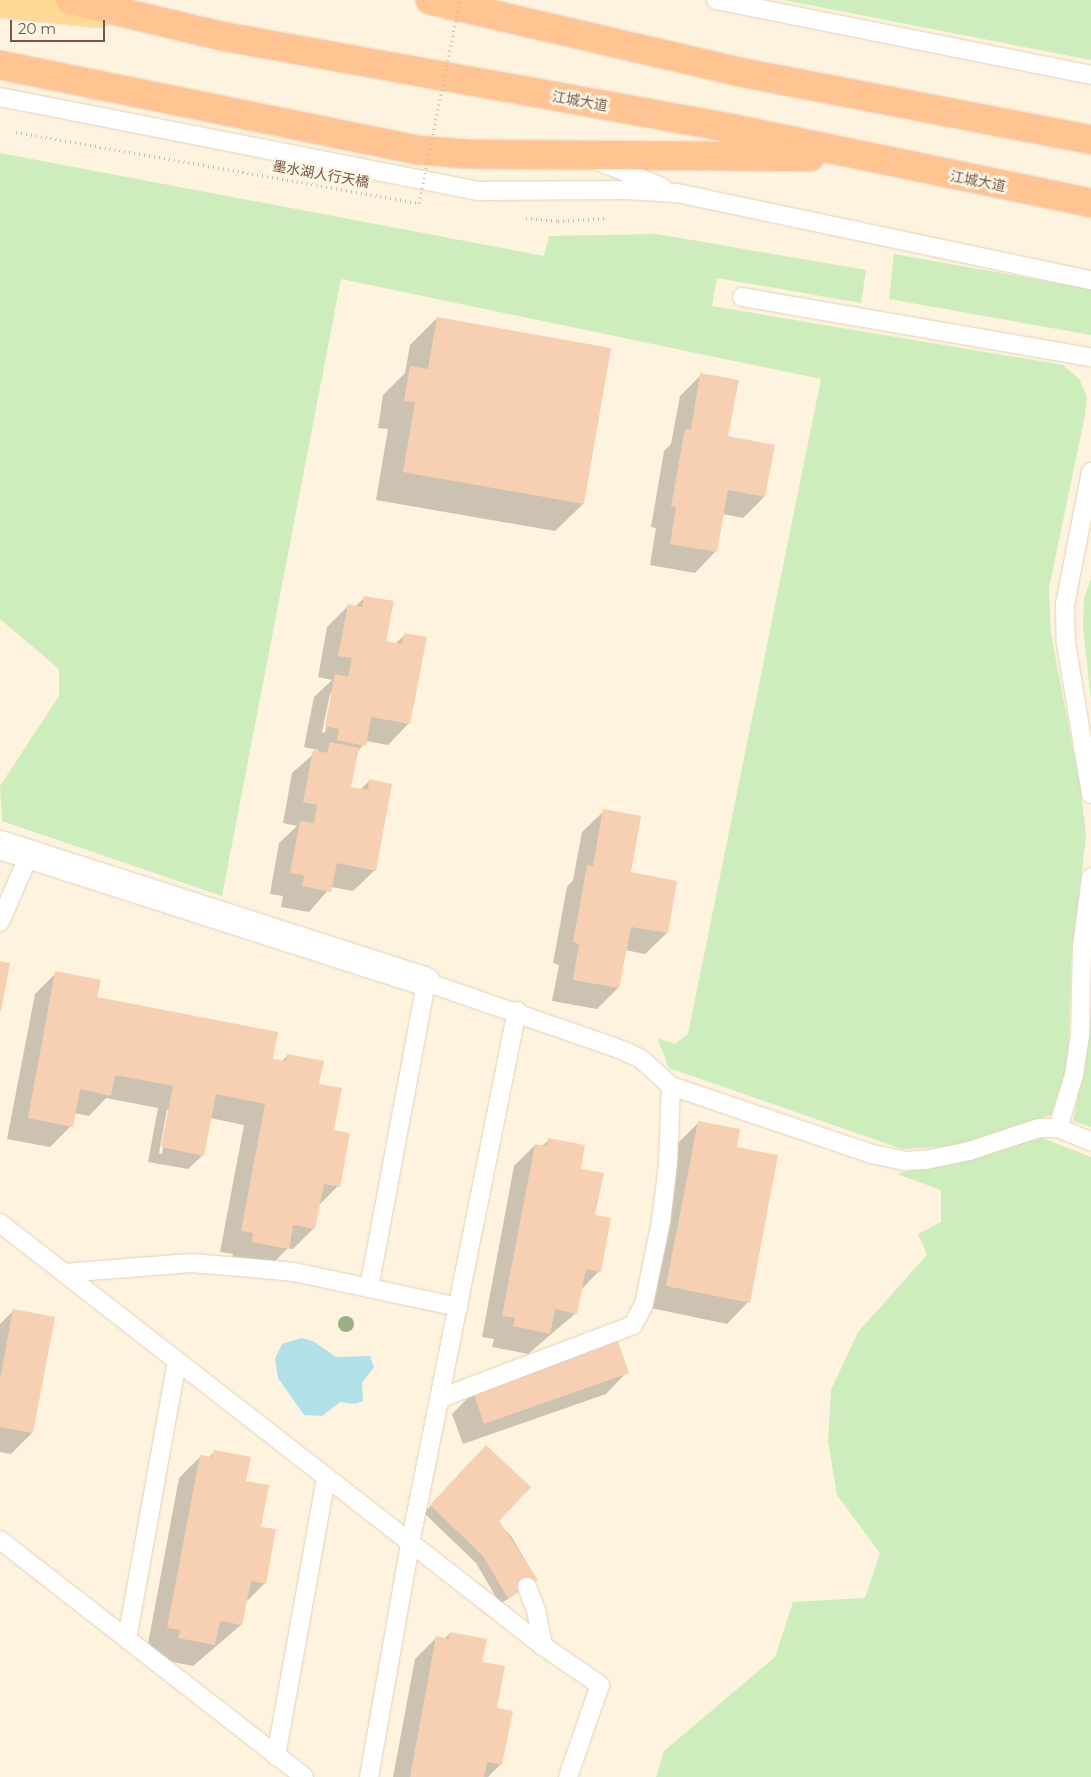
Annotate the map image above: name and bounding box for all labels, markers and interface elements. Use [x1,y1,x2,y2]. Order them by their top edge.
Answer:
scale bar [12,10,108,42]
text: 20 m [18,19,56,38]
street label: 江城大道 [551,88,609,114]
street label: 墨水湖人行天橋 [271,157,371,191]
street label: 江城大道 [949,167,1007,195]

